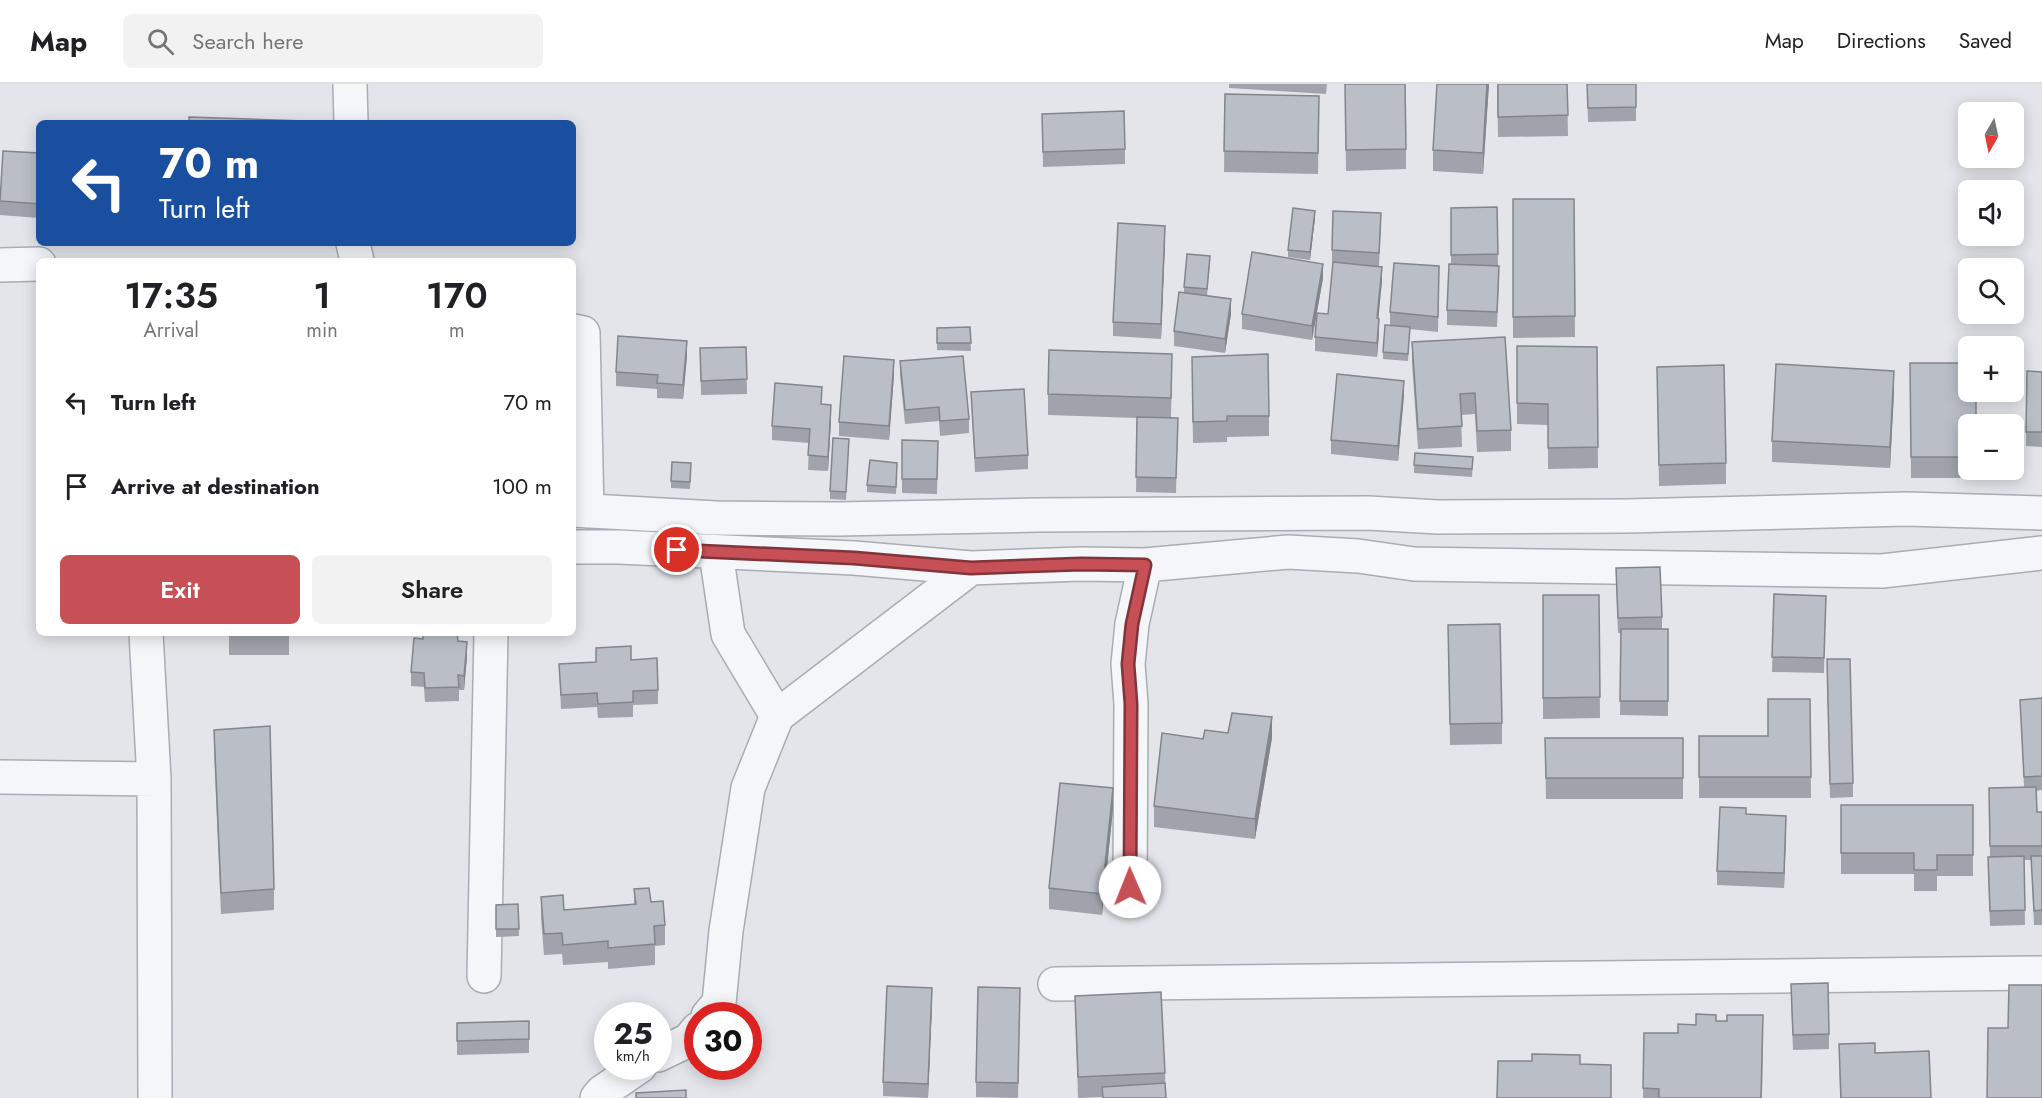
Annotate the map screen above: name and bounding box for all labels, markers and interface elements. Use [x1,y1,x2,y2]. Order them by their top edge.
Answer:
search box [123,14,543,68]
text: Map [30,21,87,62]
icon: search [144,25,177,58]
text: Search here [192,25,304,57]
text: Map [1765,26,1804,56]
text: Directions [1837,26,1926,56]
text: Saved [1959,26,2012,56]
north arrow [1958,102,2024,168]
map controls [1958,102,2024,480]
text: 70 m [159,133,259,194]
icon: left [60,144,138,222]
button: sound [1958,180,2024,246]
text: Turn left [159,189,249,228]
button: search [1958,258,2024,324]
text: 17:35 [124,269,218,321]
text: 1 [313,269,331,321]
text: 170 [426,269,488,321]
text: Arrival [144,316,199,345]
text: min [306,316,338,345]
text: m [449,316,465,345]
button: + [1958,336,2024,402]
icon: left [60,386,93,419]
text: Turn left [111,386,196,418]
text: 70 m [503,386,552,418]
button: − [1958,414,2024,480]
icon: arrive [60,470,93,503]
text: Arrive at destination [111,470,320,502]
text: 100 m [492,470,552,502]
pin [651,524,702,575]
icon: arrive [660,533,693,566]
button: Exit [60,555,300,624]
button: Share [312,555,552,624]
position arrow [1098,855,1162,919]
speed limit sign: 30 [684,1002,762,1080]
text: 25 [613,1012,653,1055]
text: km/h [616,1045,650,1067]

